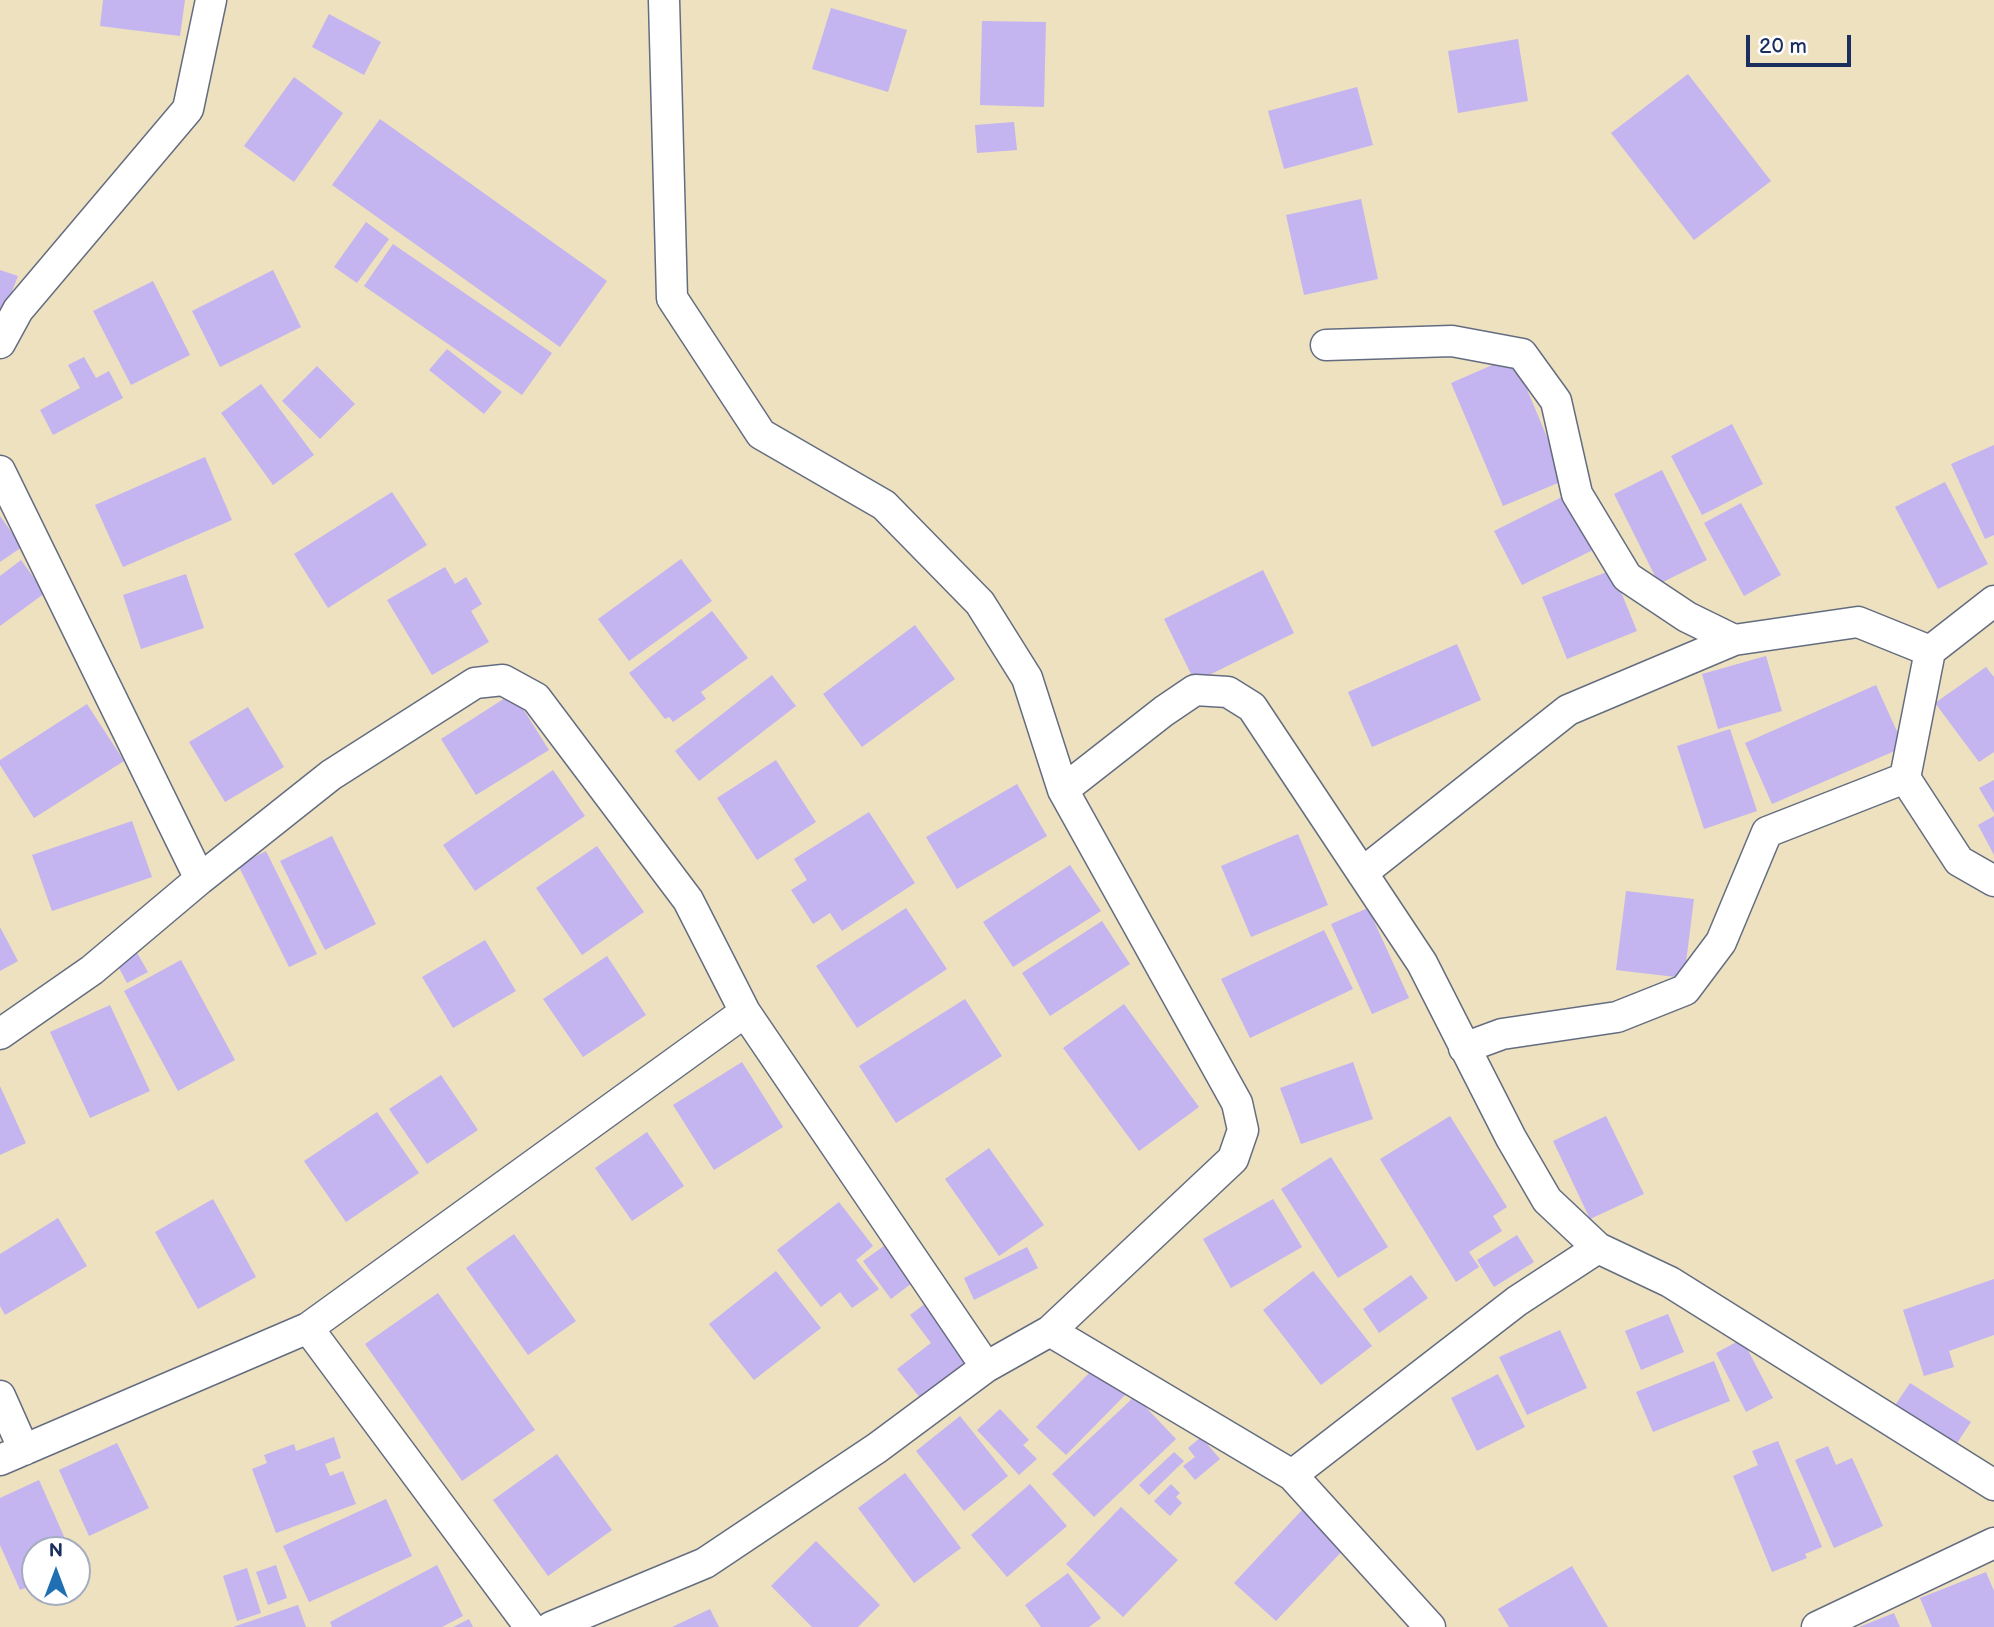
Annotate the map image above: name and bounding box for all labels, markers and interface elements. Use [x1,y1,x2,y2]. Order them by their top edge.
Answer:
scale bar [1749,21,1854,65]
text: 20 m [1759,34,1807,59]
north arrow [21,1536,91,1606]
text: N [49,1540,63,1563]

